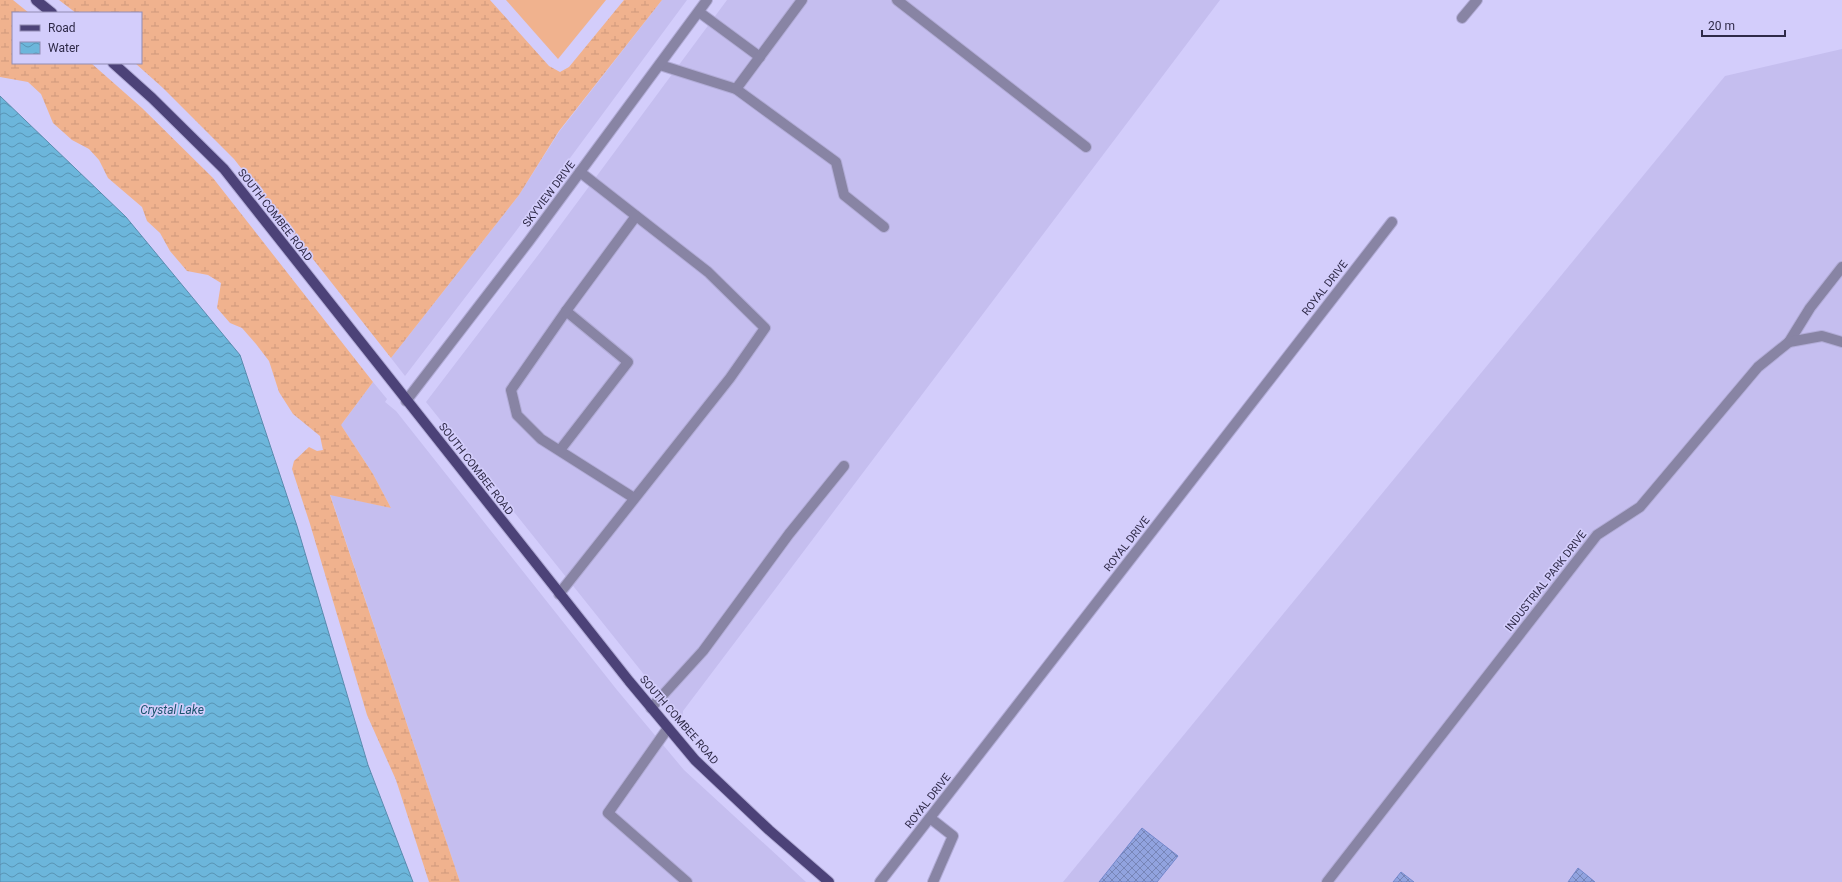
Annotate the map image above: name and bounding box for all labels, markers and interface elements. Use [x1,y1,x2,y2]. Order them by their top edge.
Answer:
legend [12,12,142,64]
scale bar [1702,12,1785,38]
text: 20 m [1708,19,1735,33]
text: Road [48,21,76,35]
text: Water [48,41,79,55]
street label: SKYVIEW DRIVE [520,158,578,230]
street label: SOUTH COMBEE ROAD [235,166,315,264]
street label: ROYAL DRIVE [1299,258,1351,318]
street label: SOUTH COMBEE ROAD [436,420,516,518]
street label: ROYAL DRIVE [1101,514,1153,574]
street label: INDUSTRIAL PARK DRIVE [1503,528,1589,634]
street label: SOUTH COMBEE ROAD [637,673,721,767]
water label: Crystal Lake [140,703,204,717]
street label: ROYAL DRIVE [902,771,954,831]

